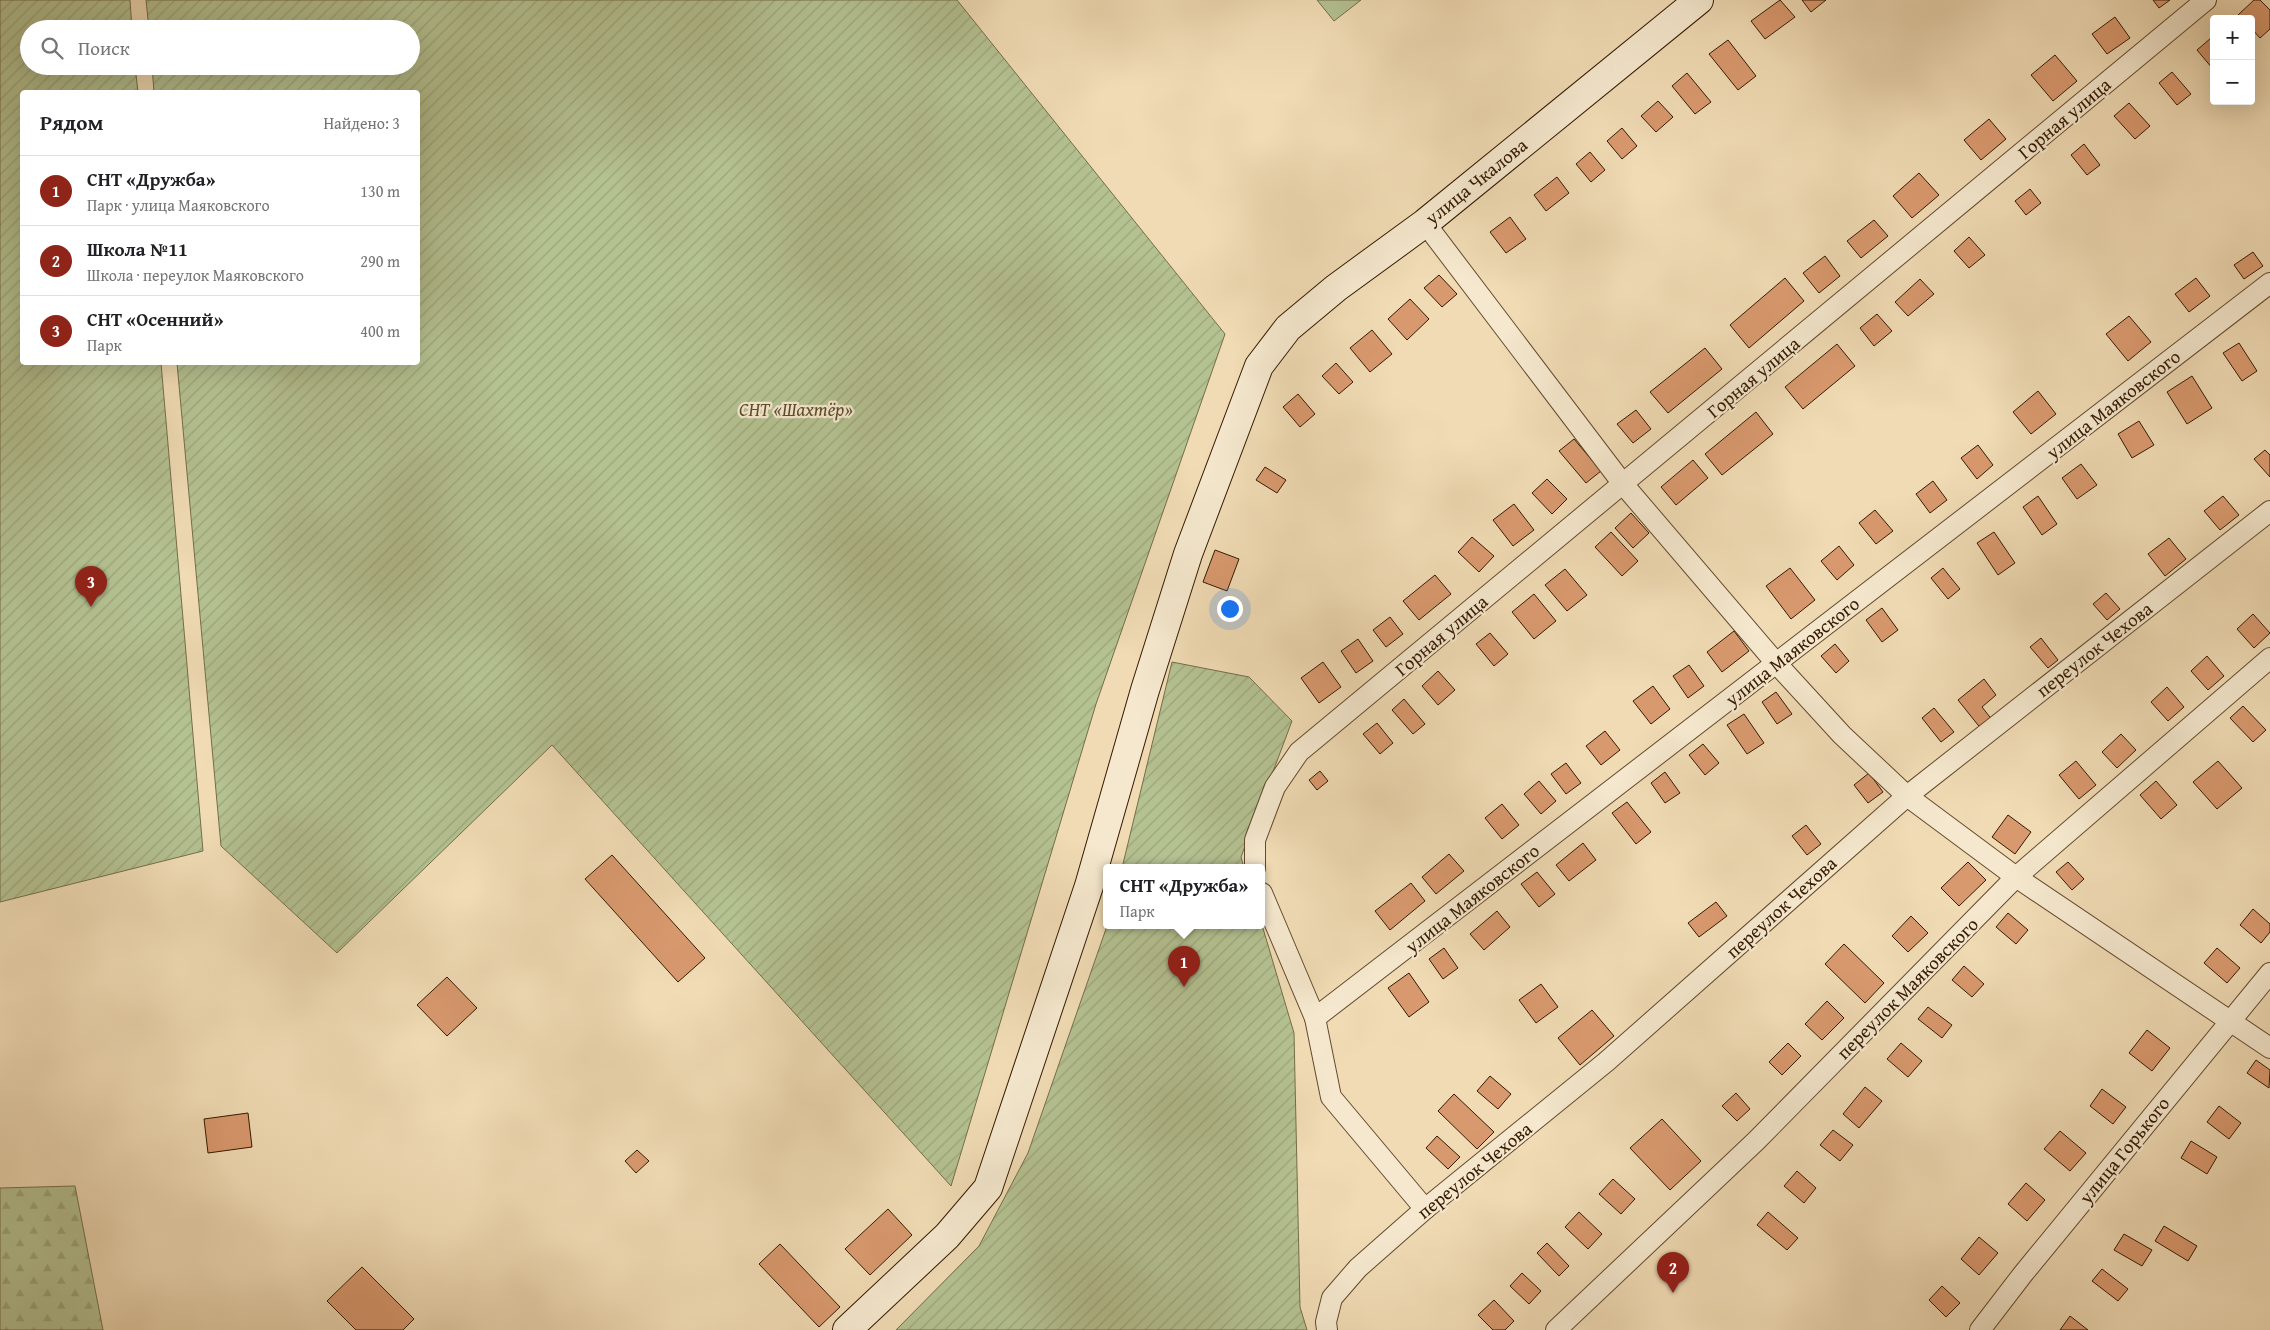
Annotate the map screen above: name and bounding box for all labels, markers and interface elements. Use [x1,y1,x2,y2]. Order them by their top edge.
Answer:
map controls [2210,15,2255,105]
button: + [2210,15,2255,60]
search box [20,20,420,75]
icon: search [38,34,66,62]
text: Поиск [78,34,130,62]
button: − [2210,60,2255,105]
street label: Горная улица [2011,71,2117,165]
text: Рядом [40,107,103,138]
text: Найдено: 3 [323,111,400,135]
street label: улица Чкалова [1418,131,1533,232]
text: СНТ «Дружба» [87,165,216,193]
text: 1 [52,179,60,203]
text: 130 m [360,179,400,203]
text: Парк · улица Маяковского [87,193,270,217]
text: Школа №11 [87,235,188,263]
text: 2 [52,249,60,273]
text: 290 m [360,249,400,273]
text: Школа · переулок Маяковского [87,263,304,287]
text: СНТ «Осенний» [87,305,223,333]
text: 3 [52,319,60,343]
text: 400 m [360,319,400,343]
street label: Горная улица [1700,330,1806,424]
text: Парк [87,333,122,357]
street label: улица Маяковского [2039,343,2186,466]
park label: СНТ «Шахтёр» [739,395,853,423]
pin: 3 [75,566,107,607]
street label: Горная улица [1388,588,1494,682]
street label: улица Маяковского [1718,590,1865,713]
street label: переулок Чехова [2030,595,2158,703]
your location [1217,596,1243,622]
street label: улица Маяковского [1398,837,1545,960]
street label: переулок Чехова [1719,849,1843,965]
popup [1103,864,1265,929]
text: СНТ «Дружба» [1120,871,1248,899]
text: Парк [1120,899,1155,923]
street label: переулок Маяковского [1830,911,1984,1065]
pin: 1 [1168,946,1200,987]
street label: улица Горького [2071,1090,2176,1210]
street label: переулок Чехова [1410,1115,1538,1225]
pin: 2 [1657,1252,1689,1293]

